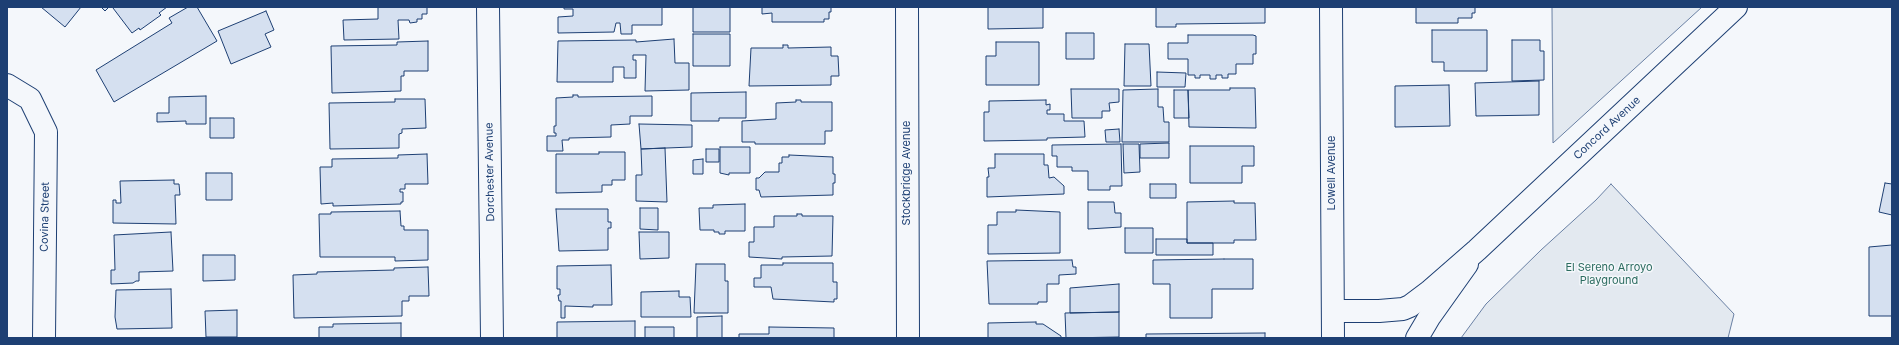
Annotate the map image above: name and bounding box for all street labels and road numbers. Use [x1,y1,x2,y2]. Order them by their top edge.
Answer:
street label: Concord Avenue [1571,94,1643,162]
street label: Stockbridge Avenue [900,121,914,225]
street label: Dorchester Avenue [483,122,497,222]
street label: Lowell Avenue [1325,136,1339,210]
street label: Covina Street [38,182,52,252]

